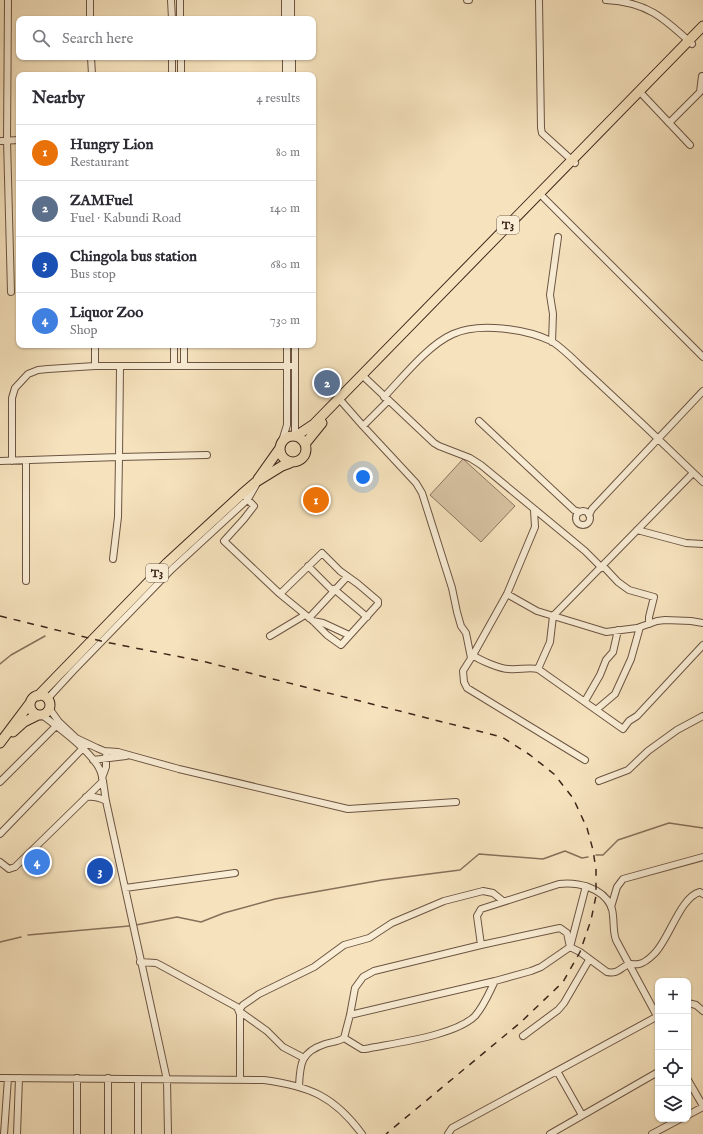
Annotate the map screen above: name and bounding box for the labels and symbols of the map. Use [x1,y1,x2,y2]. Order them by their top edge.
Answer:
road number: T3 [497,216,519,234]
pin: 2 [314,368,340,398]
your location [353,467,373,487]
pin: 1 [303,485,329,515]
road number: T3 [146,564,168,582]
pin: 4 [24,847,50,877]
pin: 3 [87,856,113,886]

